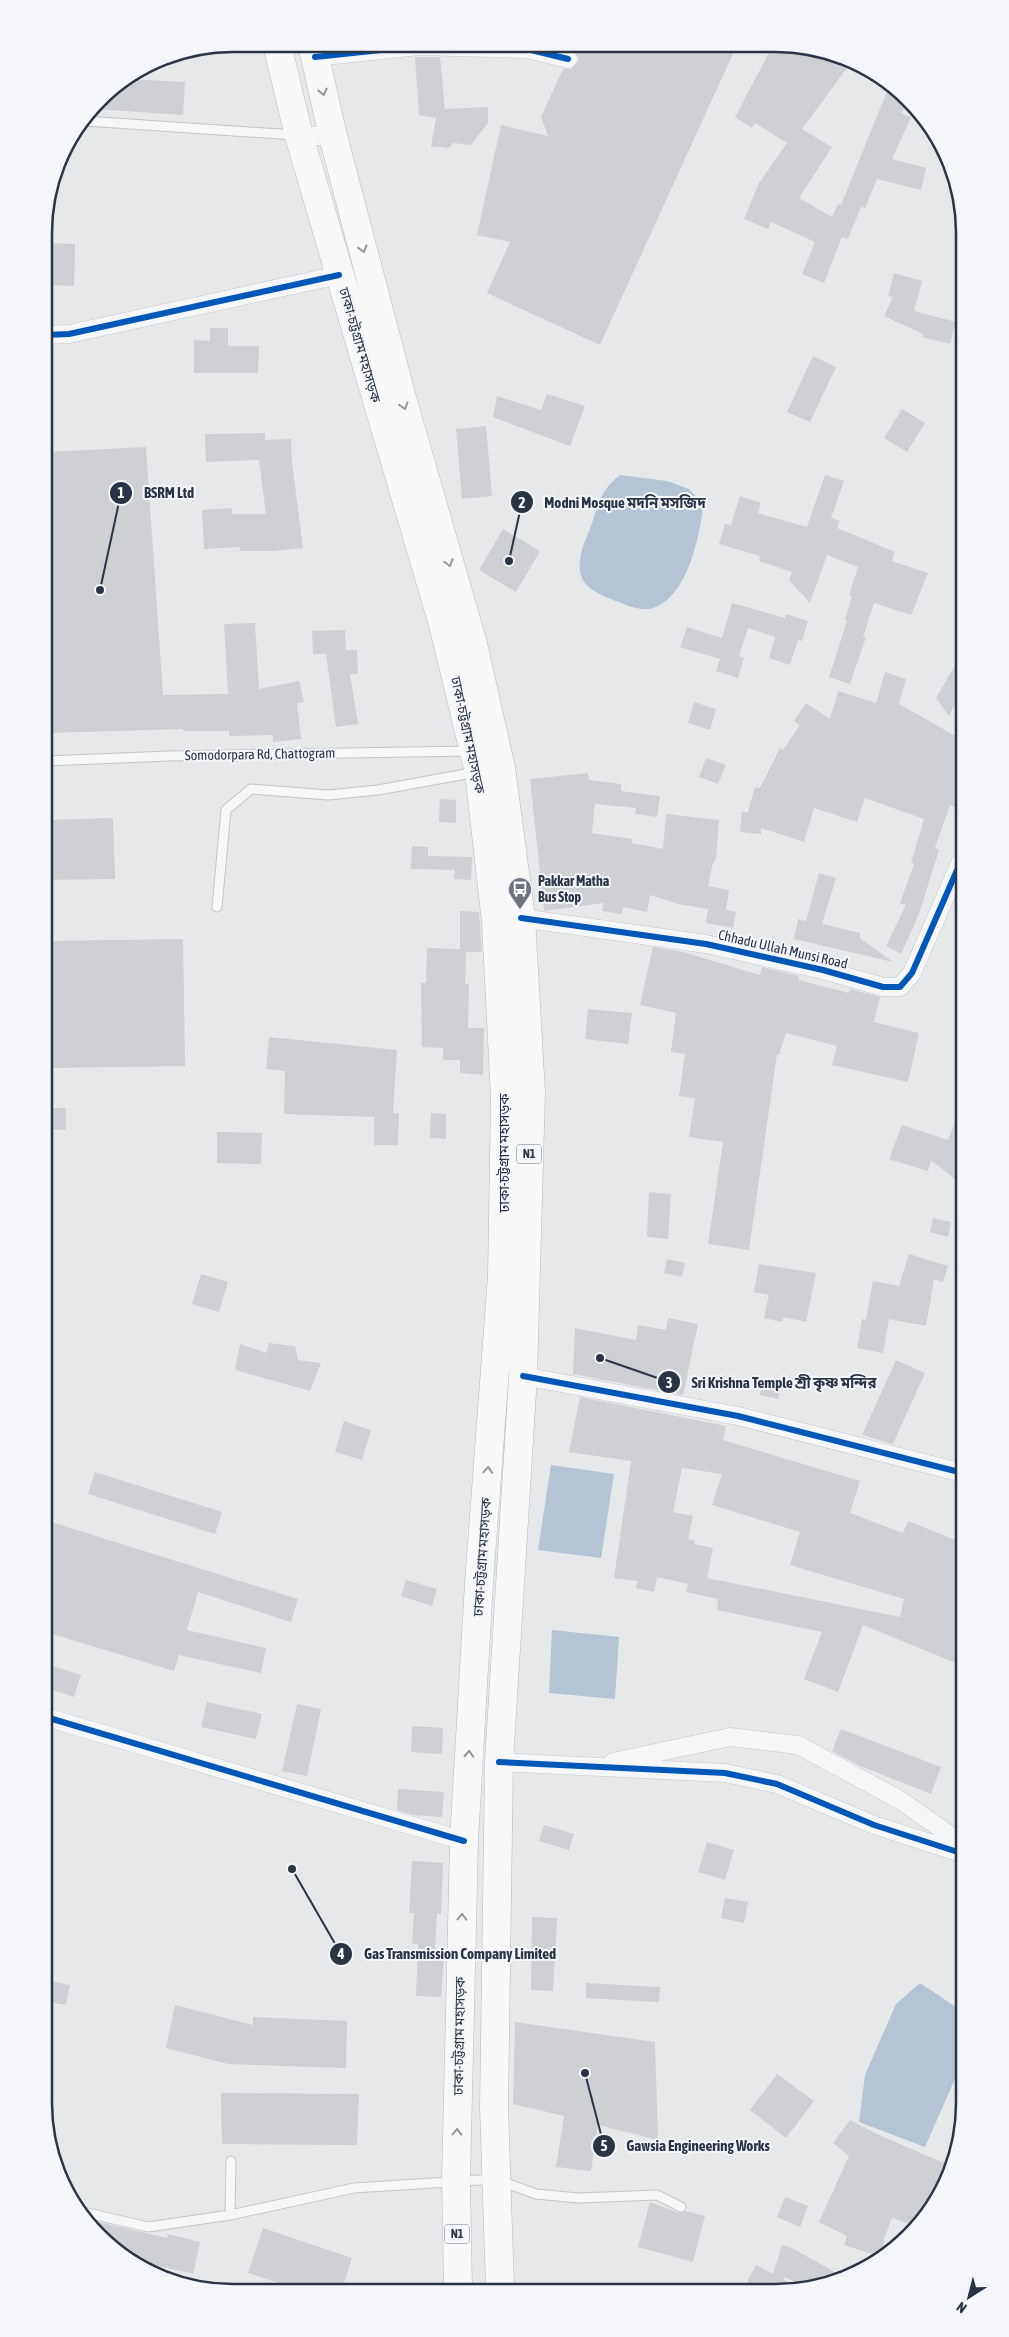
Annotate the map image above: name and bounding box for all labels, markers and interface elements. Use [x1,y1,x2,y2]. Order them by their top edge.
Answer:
one-way arrow [317,87,328,96]
one-way arrow [357,245,367,253]
street label: ঢাকা-চট্টগ্রাম মহাসড়ক [336,285,384,405]
one-way arrow [399,402,409,410]
callout: BSRM Ltd [109,478,204,508]
text: 1 [117,484,125,501]
text: BSRM Ltd [144,484,194,501]
callout: Modni Mosque মদনি মসজিদ [509,487,716,517]
text: 2 [518,494,526,511]
text: Modni Mosque মদনি মসজিদ [544,494,706,511]
one-way arrow [444,558,454,566]
street label: ঢাকা-চট্টগ্রাম মহাসড়ক [448,674,488,796]
street label: Somodorpara Rd, Chattogram [185,745,335,763]
place label: Pakkar Matha Bus Stop [538,873,610,905]
bus stop icon: Pakkar Matha Bus Stop [507,876,533,910]
street label: Chhadu Ullah Munsi Road [717,926,849,972]
street label: ঢাকা-চট্টগ্রাম মহাসড়ক [496,1093,512,1214]
road number: N1 [516,1144,542,1164]
callout: Sri Krishna Temple শ্রী কৃষ্ণ মন্দির [656,1367,886,1397]
text: 3 [665,1374,673,1391]
text: Sri Krishna Temple শ্রী কৃষ্ণ মন্দির [692,1374,877,1393]
one-way arrow [482,1466,493,1474]
street label: ঢাকা-চট্টগ্রাম মহাসড়ক [470,1496,494,1618]
one-way arrow [464,1750,475,1758]
one-way arrow [457,1912,468,1920]
callout: Gas Transmission Company Limited [329,1939,566,1969]
text: 4 [336,1945,345,1962]
text: Gas Transmission Company Limited [364,1945,556,1962]
street label: ঢাকা-চট্টগ্রাম মহাসড়ক [450,1976,468,2097]
one-way arrow [452,2127,462,2135]
callout: Gawsia Engineering Works [591,2131,780,2161]
text: 5 [600,2137,608,2154]
text: Gawsia Engineering Works [626,2137,770,2154]
road number: N1 [444,2224,470,2244]
north arrow [944,2272,994,2322]
text: N [953,2299,969,2316]

